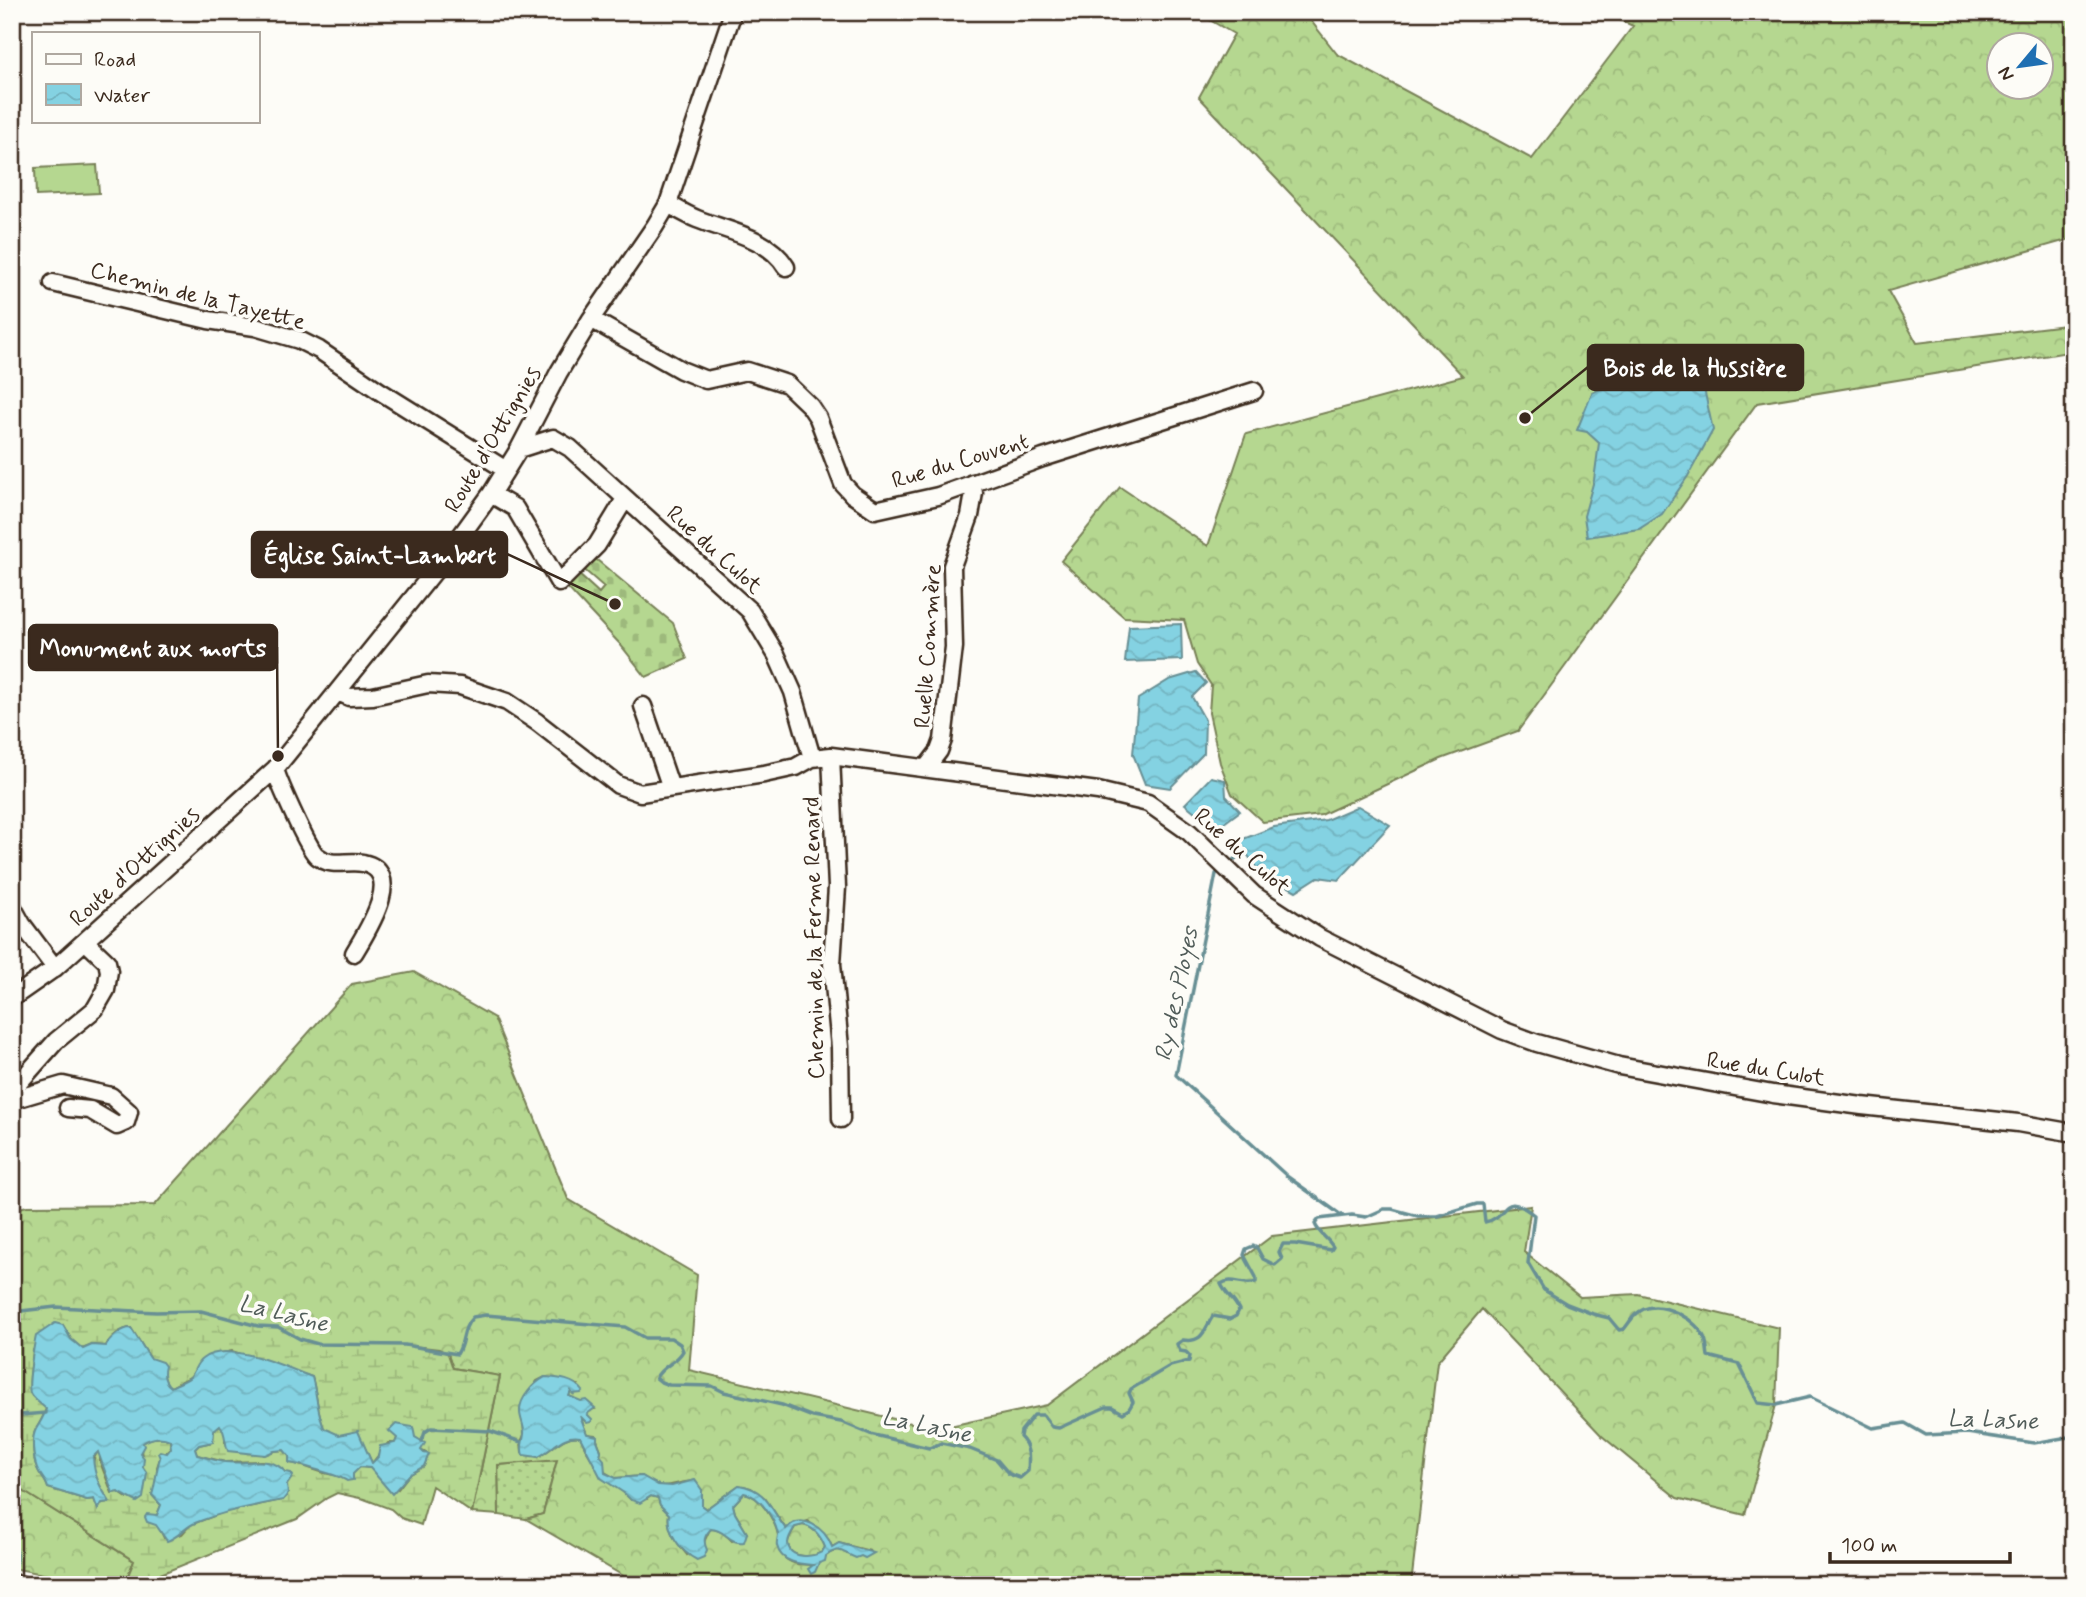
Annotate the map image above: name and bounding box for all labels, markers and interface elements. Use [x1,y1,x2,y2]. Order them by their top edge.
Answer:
legend [32,32,259,122]
north arrow [1984,32,2054,102]
text: Road [94,46,136,74]
text: N [1992,62,2020,85]
text: Water [94,82,150,110]
street label: Chemin de la Tayette [87,256,308,338]
callout: Bois de la Hussière [1588,345,1803,390]
text: Bois de la Hussière [1603,354,1787,385]
street label: Route d'Ottignies [438,361,549,519]
street label: Rue du Couvent [888,427,1033,497]
street label: Rue du Culot [659,499,768,602]
callout: Église Saint-Lambert [252,532,507,577]
text: Église Saint-Lambert [264,539,496,573]
street label: Ruelle Commère [908,563,950,729]
callout: Monument aux morts [29,625,277,670]
text: Monument aux morts [40,634,267,665]
street label: Chemin de la Ferme Renard [798,796,832,1080]
street label: Route d'Ottignies [64,801,207,934]
street label: Rue du Culot [1187,802,1297,903]
water label: Ry des Ployes [1148,922,1207,1064]
street label: Rue du Culot [1704,1046,1827,1094]
water label: La Lasne [236,1288,332,1341]
water label: La Lasne [879,1402,975,1451]
water label: La Lasne [1947,1403,2040,1438]
scale bar [1830,1520,2011,1564]
text: 100 m [1841,1532,1897,1560]

